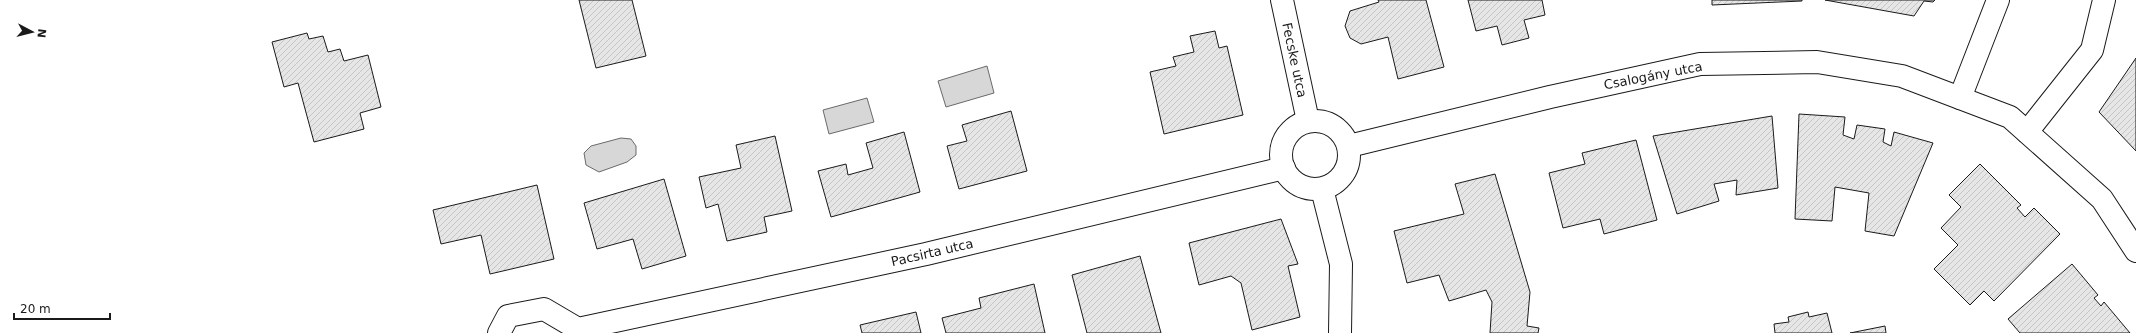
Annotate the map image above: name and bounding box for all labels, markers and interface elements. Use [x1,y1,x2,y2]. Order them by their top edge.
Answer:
north arrow [12,12,52,52]
street label: Fecske utca [1279,21,1310,99]
text: N [34,28,48,39]
street label: Csalogány utca [1603,59,1704,92]
street label: Pacsirta utca [890,236,975,269]
scale bar [14,295,110,321]
text: 20 m [20,302,51,316]

